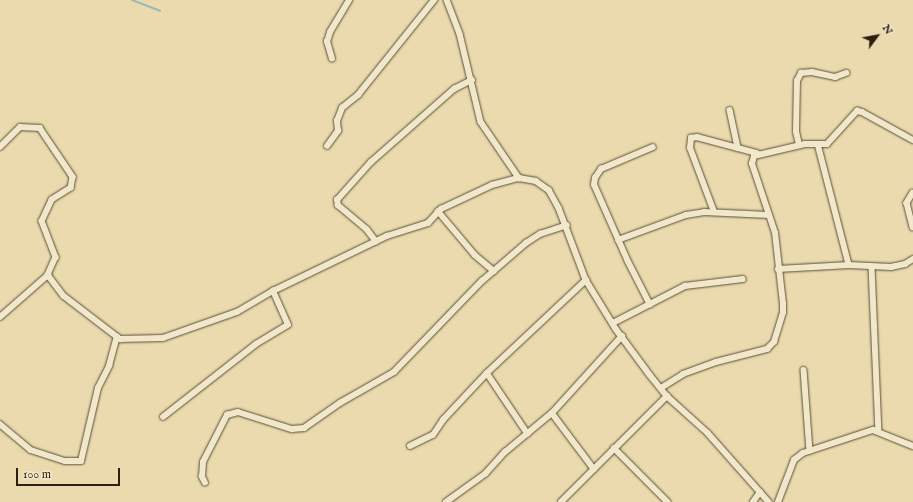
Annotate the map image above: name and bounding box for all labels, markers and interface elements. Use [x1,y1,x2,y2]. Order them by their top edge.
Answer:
north arrow [857,16,897,56]
text: N [879,22,896,37]
scale bar [18,460,122,486]
text: 100 m [23,467,51,482]

